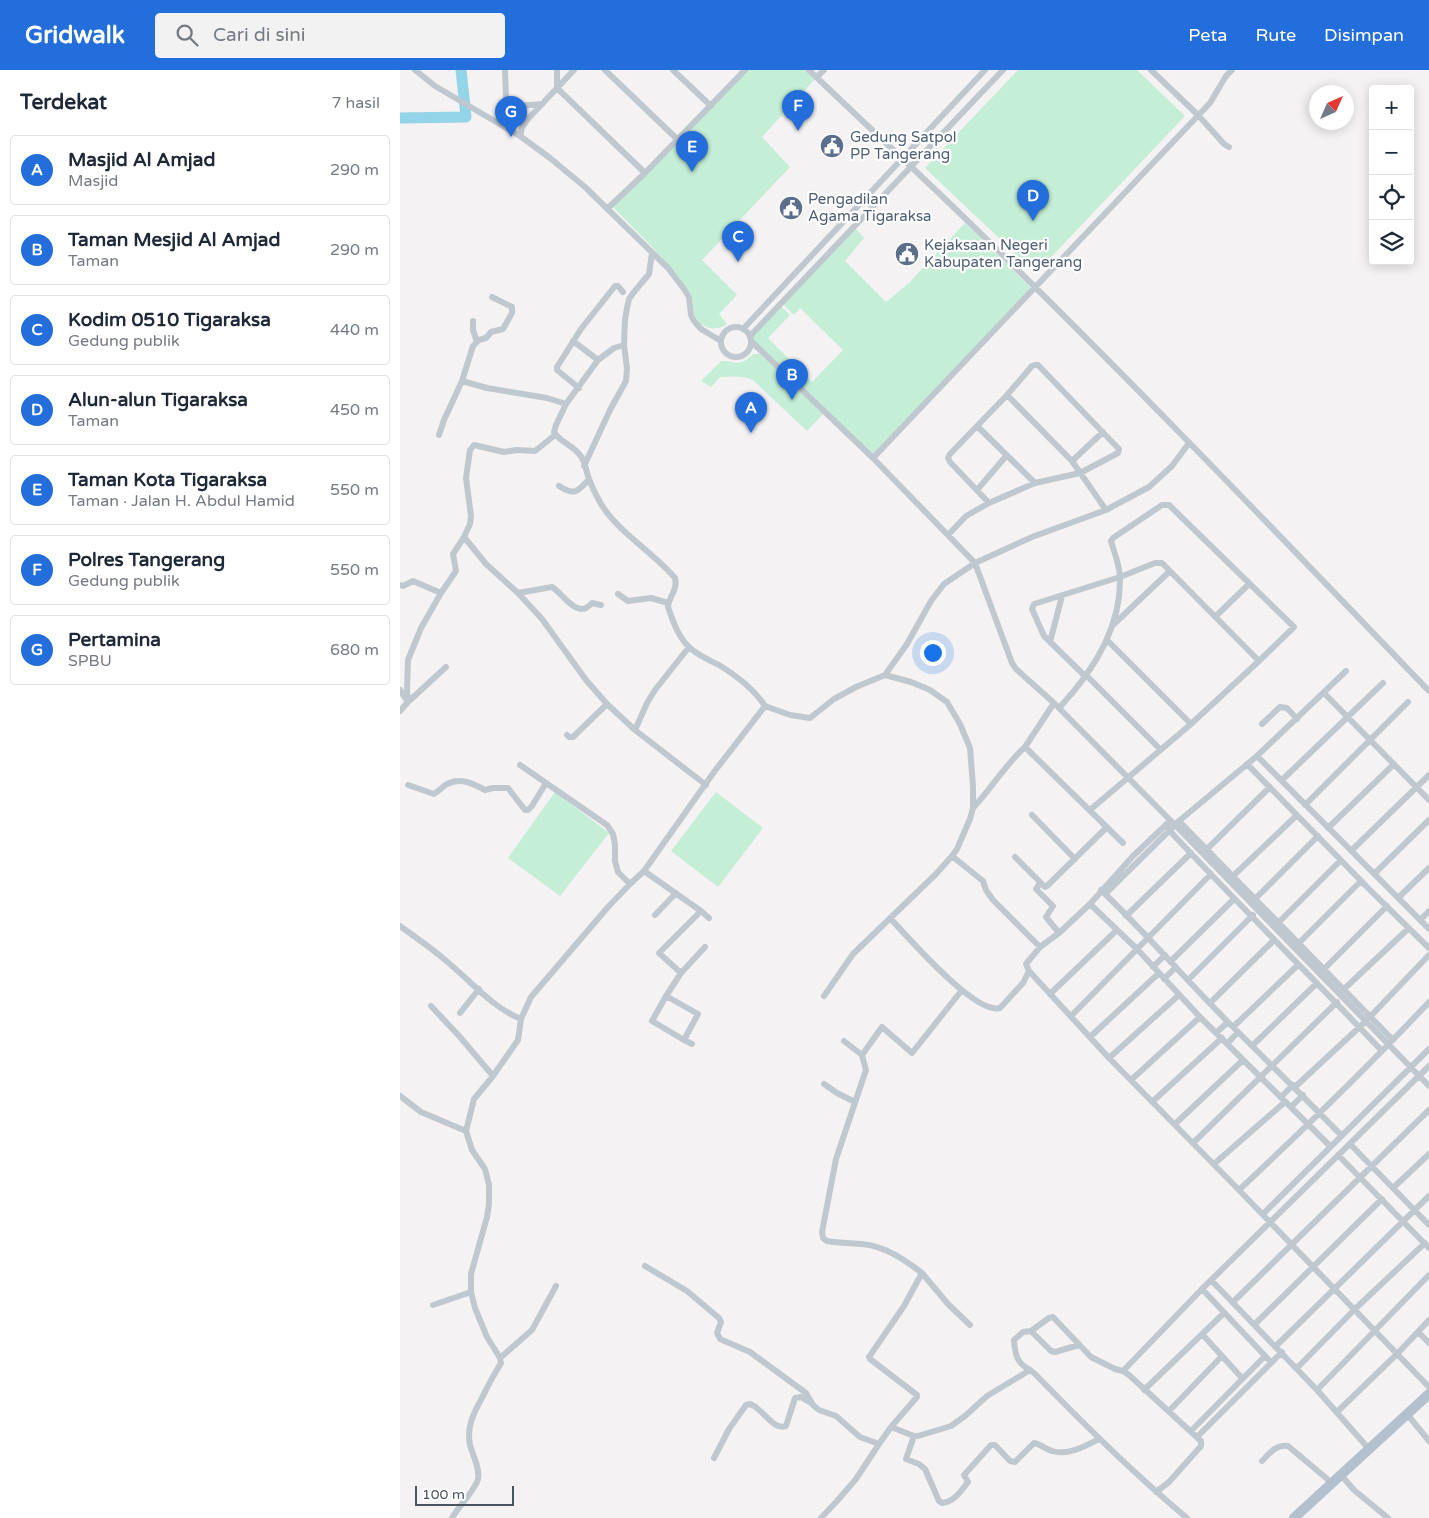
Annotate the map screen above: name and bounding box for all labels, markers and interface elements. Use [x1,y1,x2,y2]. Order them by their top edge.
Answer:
search box [155,13,505,58]
text: Gridwalk [25,21,125,50]
icon: search [173,21,201,49]
text: Cari di sini [213,24,306,46]
text: Peta [1188,24,1227,46]
text: Rute [1255,24,1296,46]
text: Disimpan [1324,24,1404,46]
north arrow [1309,85,1354,130]
map controls [1369,85,1414,265]
button: + [1369,85,1414,130]
text: Terdekat [20,90,107,115]
pin: F [782,90,814,131]
text: 7 hasil [331,93,380,113]
pin: G [495,96,527,137]
place label: Gedung Satpol PP Tangerang [850,128,957,163]
button: − [1369,130,1414,175]
pin: E [676,131,708,172]
public building icon: Gedung Satpol PP Tangerang [819,133,845,159]
text: Masjid Al Amjad [68,149,215,171]
text: A [31,160,43,180]
text: 290 m [330,160,379,180]
text: Masjid [68,171,118,191]
button: locate [1369,175,1414,220]
pin: D [1017,180,1049,221]
place label: Pengadilan Agama Tigaraksa [808,190,932,225]
public building icon: Pengadilan Agama Tigaraksa [778,195,804,221]
button: layers [1369,220,1414,265]
pin: C [722,221,754,262]
text: Taman Mesjid Al Amjad [68,229,281,251]
place label: Kejaksaan Negeri Kabupaten Tangerang [924,236,1082,271]
text: B [31,240,43,260]
text: 290 m [330,240,379,260]
public building icon: Kejaksaan Negeri Kabupaten Tangerang [894,241,920,267]
text: Taman [68,251,119,271]
text: Kodim 0510 Tigaraksa [68,309,271,331]
text: C [31,320,43,340]
text: 440 m [330,320,379,340]
text: Gedung publik [68,331,180,351]
pin: B [776,359,808,400]
text: Alun-alun Tigaraksa [68,389,248,411]
pin: A [735,392,767,433]
text: D [31,400,43,420]
text: 450 m [330,400,379,420]
text: Taman [68,411,119,431]
text: Taman Kota Tigaraksa [68,469,267,491]
text: E [32,480,42,500]
text: 550 m [330,480,379,500]
text: Taman · Jalan H. Abdul Hamid [68,491,295,511]
text: Polres Tangerang [68,549,225,571]
text: F [32,560,42,580]
text: 550 m [330,560,379,580]
text: Gedung publik [68,571,180,591]
text: Pertamina [68,629,161,651]
text: G [31,640,43,660]
text: 680 m [330,640,379,660]
your location [920,640,946,666]
text: SPBU [68,651,112,671]
scale bar [415,1483,514,1506]
text: 100 m [422,1486,465,1503]

